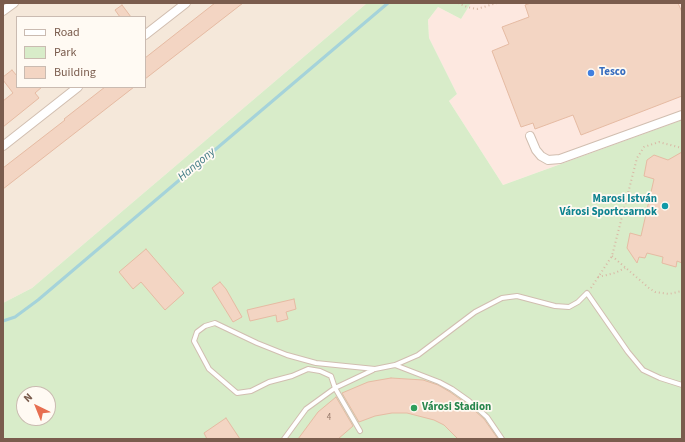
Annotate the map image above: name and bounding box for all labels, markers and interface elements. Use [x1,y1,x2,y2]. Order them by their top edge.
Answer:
legend [16,16,146,88]
text: Road [54,24,80,41]
text: Park [54,44,76,61]
text: Building [54,64,96,81]
place label: Tesco [599,66,626,80]
marker: Tesco [586,68,596,78]
water label: Hangony [175,145,219,185]
place label: Marosi István Városi Sportcsarnok [560,193,657,219]
marker: Marosi István Városi Sportcsarnok [660,201,670,211]
north arrow [16,386,56,426]
text: N [20,390,36,406]
place label: Városi Stadion [422,401,491,415]
marker: Városi Stadion [409,403,419,413]
house number: 4 [327,413,331,423]

